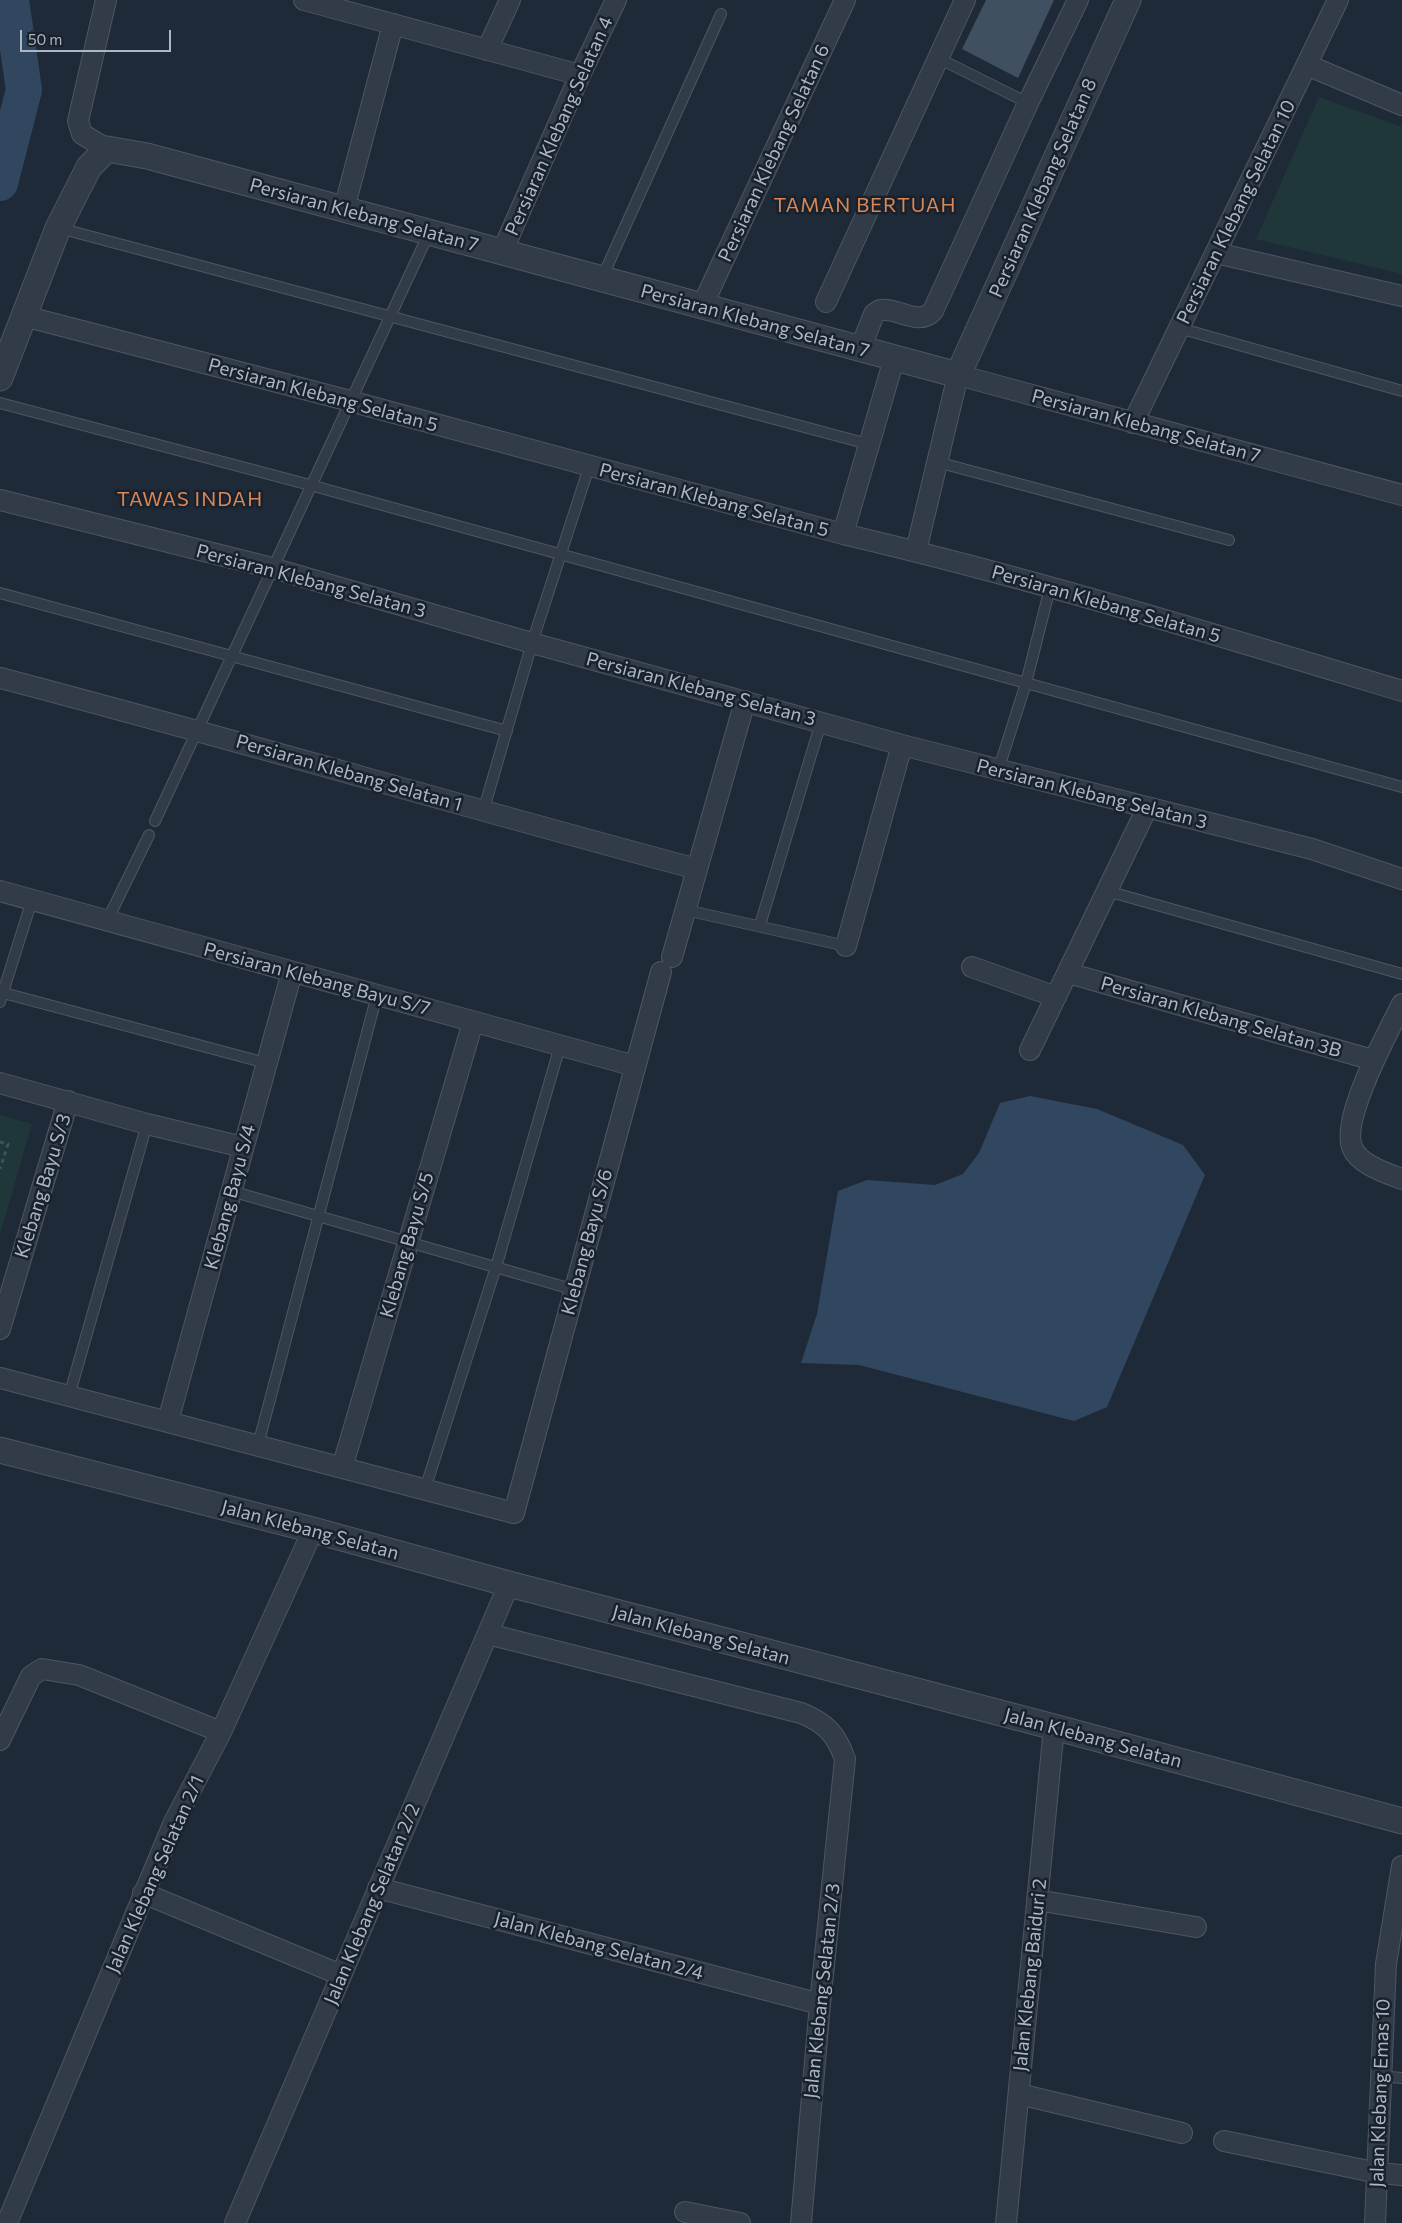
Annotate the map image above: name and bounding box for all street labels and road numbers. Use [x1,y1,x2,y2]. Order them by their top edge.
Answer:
street label: Persiaran Klebang Selatan 4 [500,13,618,239]
street label: Persiaran Klebang Selatan 6 [713,41,835,265]
street label: Persiaran Klebang Selatan 8 [984,75,1102,301]
street label: Persiaran Klebang Selatan 10 [1172,96,1300,328]
street label: Persiaran Klebang Selatan 7 [247,173,481,257]
street label: Persiaran Klebang Selatan 7 [638,279,872,363]
street label: Persiaran Klebang Selatan 5 [206,353,440,437]
street label: Persiaran Klebang Selatan 7 [1029,384,1263,468]
street label: Persiaran Klebang Selatan 5 [597,458,831,542]
street label: Persiaran Klebang Selatan 3 [194,539,428,623]
street label: Persiaran Klebang Selatan 5 [989,560,1223,648]
street label: Persiaran Klebang Selatan 3 [584,647,818,731]
street label: Persiaran Klebang Selatan 1 [233,730,465,816]
street label: Persiaran Klebang Selatan 3 [974,754,1210,834]
street label: Persiaran Klebang Bayu S/7 [201,938,433,1020]
street label: Persiaran Klebang Selatan 3B [1098,972,1344,1062]
street label: Klebang Bayu S/3 [10,1111,76,1261]
street label: Klebang Bayu S/4 [200,1122,260,1272]
street label: Klebang Bayu S/6 [557,1166,617,1318]
street label: Klebang Bayu S/5 [375,1170,439,1320]
street label: Jalan Klebang Selatan [219,1495,401,1565]
street label: Jalan Klebang Selatan [610,1600,792,1670]
street label: Jalan Klebang Selatan [1002,1703,1184,1773]
street label: Jalan Klebang Selatan 2/1 [101,1772,209,1976]
street label: Jalan Klebang Selatan 2/2 [319,1800,425,2008]
street label: Jalan Klebang Baiduri 2 [1009,1878,1051,2072]
street label: Jalan Klebang Selatan 2/3 [799,1882,845,2100]
street label: Jalan Klebang Selatan 2/4 [492,1907,706,1985]
street label: Jalan Klebang Emas 10 [1365,1998,1395,2188]

